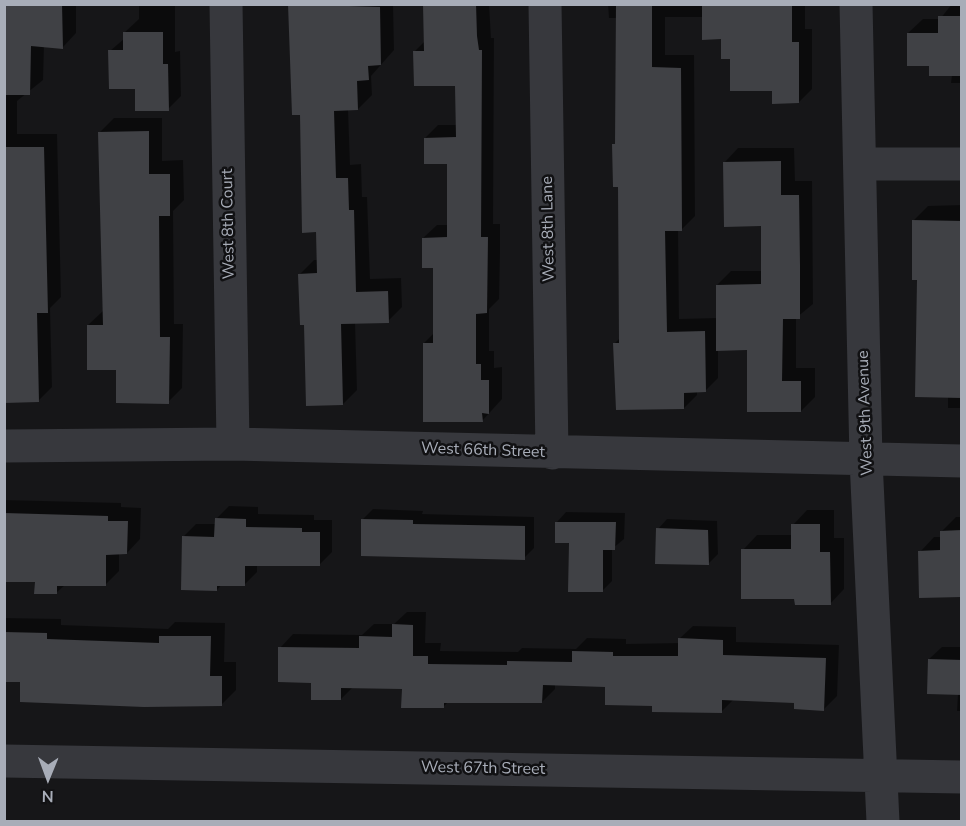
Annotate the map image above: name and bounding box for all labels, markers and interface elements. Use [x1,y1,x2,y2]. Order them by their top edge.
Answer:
street label: West 8th Court [218,168,240,280]
street label: West 8th Lane [538,176,560,282]
street label: West 9th Avenue [854,350,878,476]
street label: West 66th Street [421,439,545,463]
north arrow [18,748,78,808]
street label: West 67th Street [421,758,545,780]
text: N [42,785,54,807]

